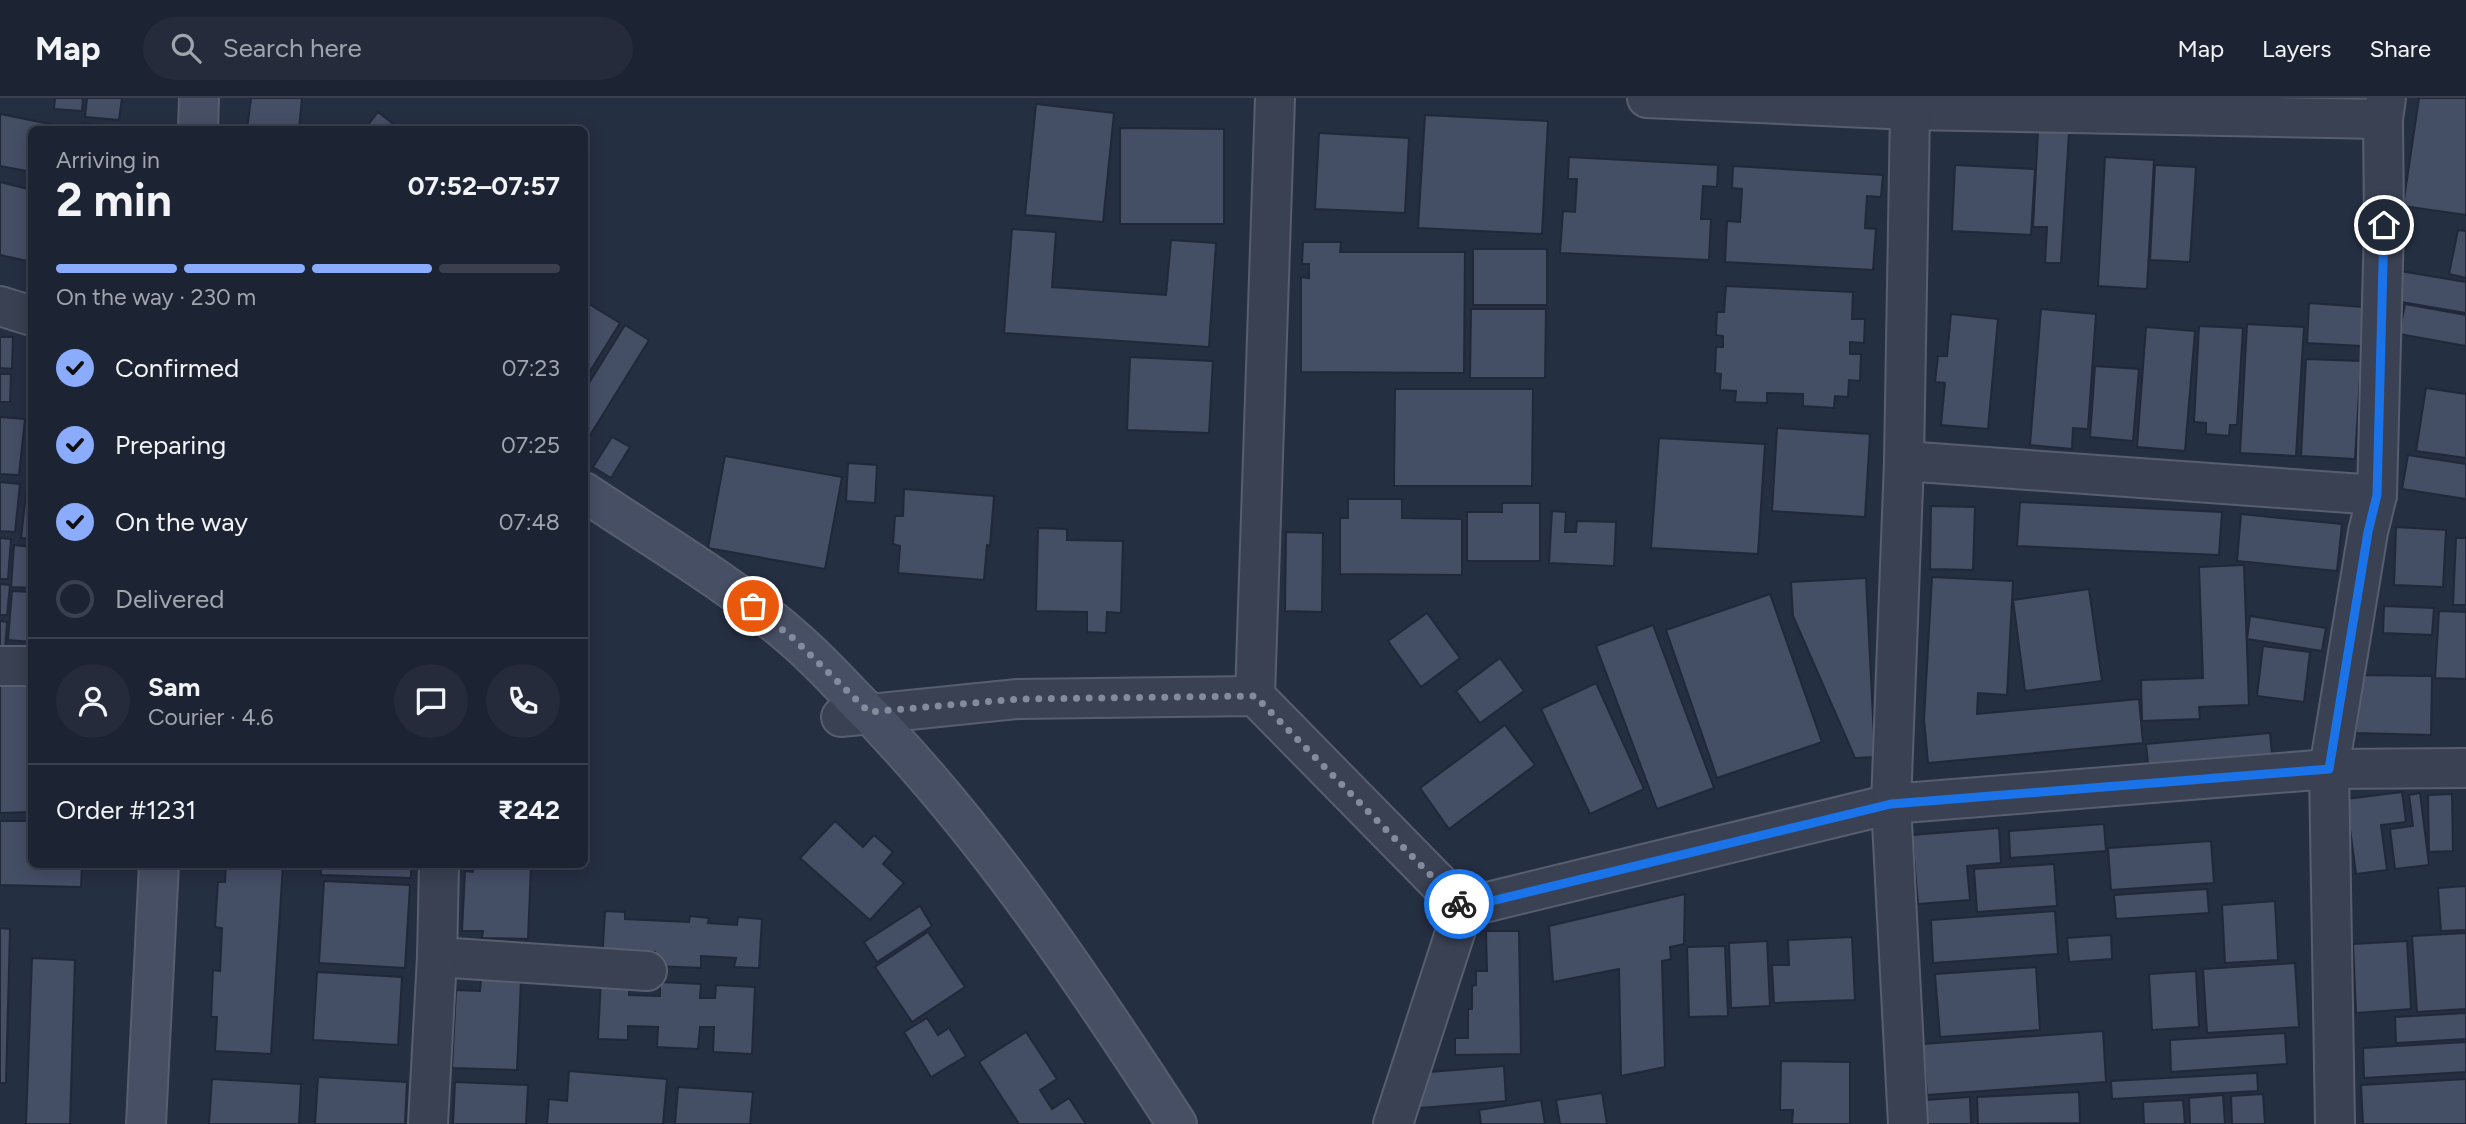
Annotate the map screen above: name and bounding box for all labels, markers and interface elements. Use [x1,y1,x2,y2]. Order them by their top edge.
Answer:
search box [143,17,633,80]
text: Map [35,29,101,68]
icon: search [167,29,205,67]
text: Search here [223,32,362,64]
text: Map [2177,34,2224,63]
text: Layers [2262,34,2331,63]
text: Share [2369,34,2431,63]
text: Arriving in [56,146,160,174]
text: 07:52–07:57 [408,170,560,202]
text: 2 min [56,172,172,228]
pin [2354,195,2414,255]
icon: home [2365,206,2403,244]
text: On the way · 230 m [56,283,256,311]
icon: check [56,349,94,387]
text: Confirmed [115,352,239,384]
text: 07:23 [502,354,560,382]
icon: check [56,426,94,464]
text: Preparing [115,429,226,461]
text: 07:25 [501,431,560,459]
icon: check [56,503,94,541]
text: On the way [115,506,248,538]
text: 07:48 [499,508,560,536]
pin [723,576,783,636]
text: Delivered [115,583,224,615]
icon: bag [734,587,772,625]
button: person [56,664,130,738]
button: chat [394,664,468,738]
button: phone [486,664,560,738]
text: Sam [148,671,200,703]
text: Courier · 4.6 [148,703,274,731]
text: Order #1231 [56,794,196,826]
text: ₹242 [498,794,560,826]
courier [1424,869,1494,939]
icon: bike [1440,885,1478,923]

